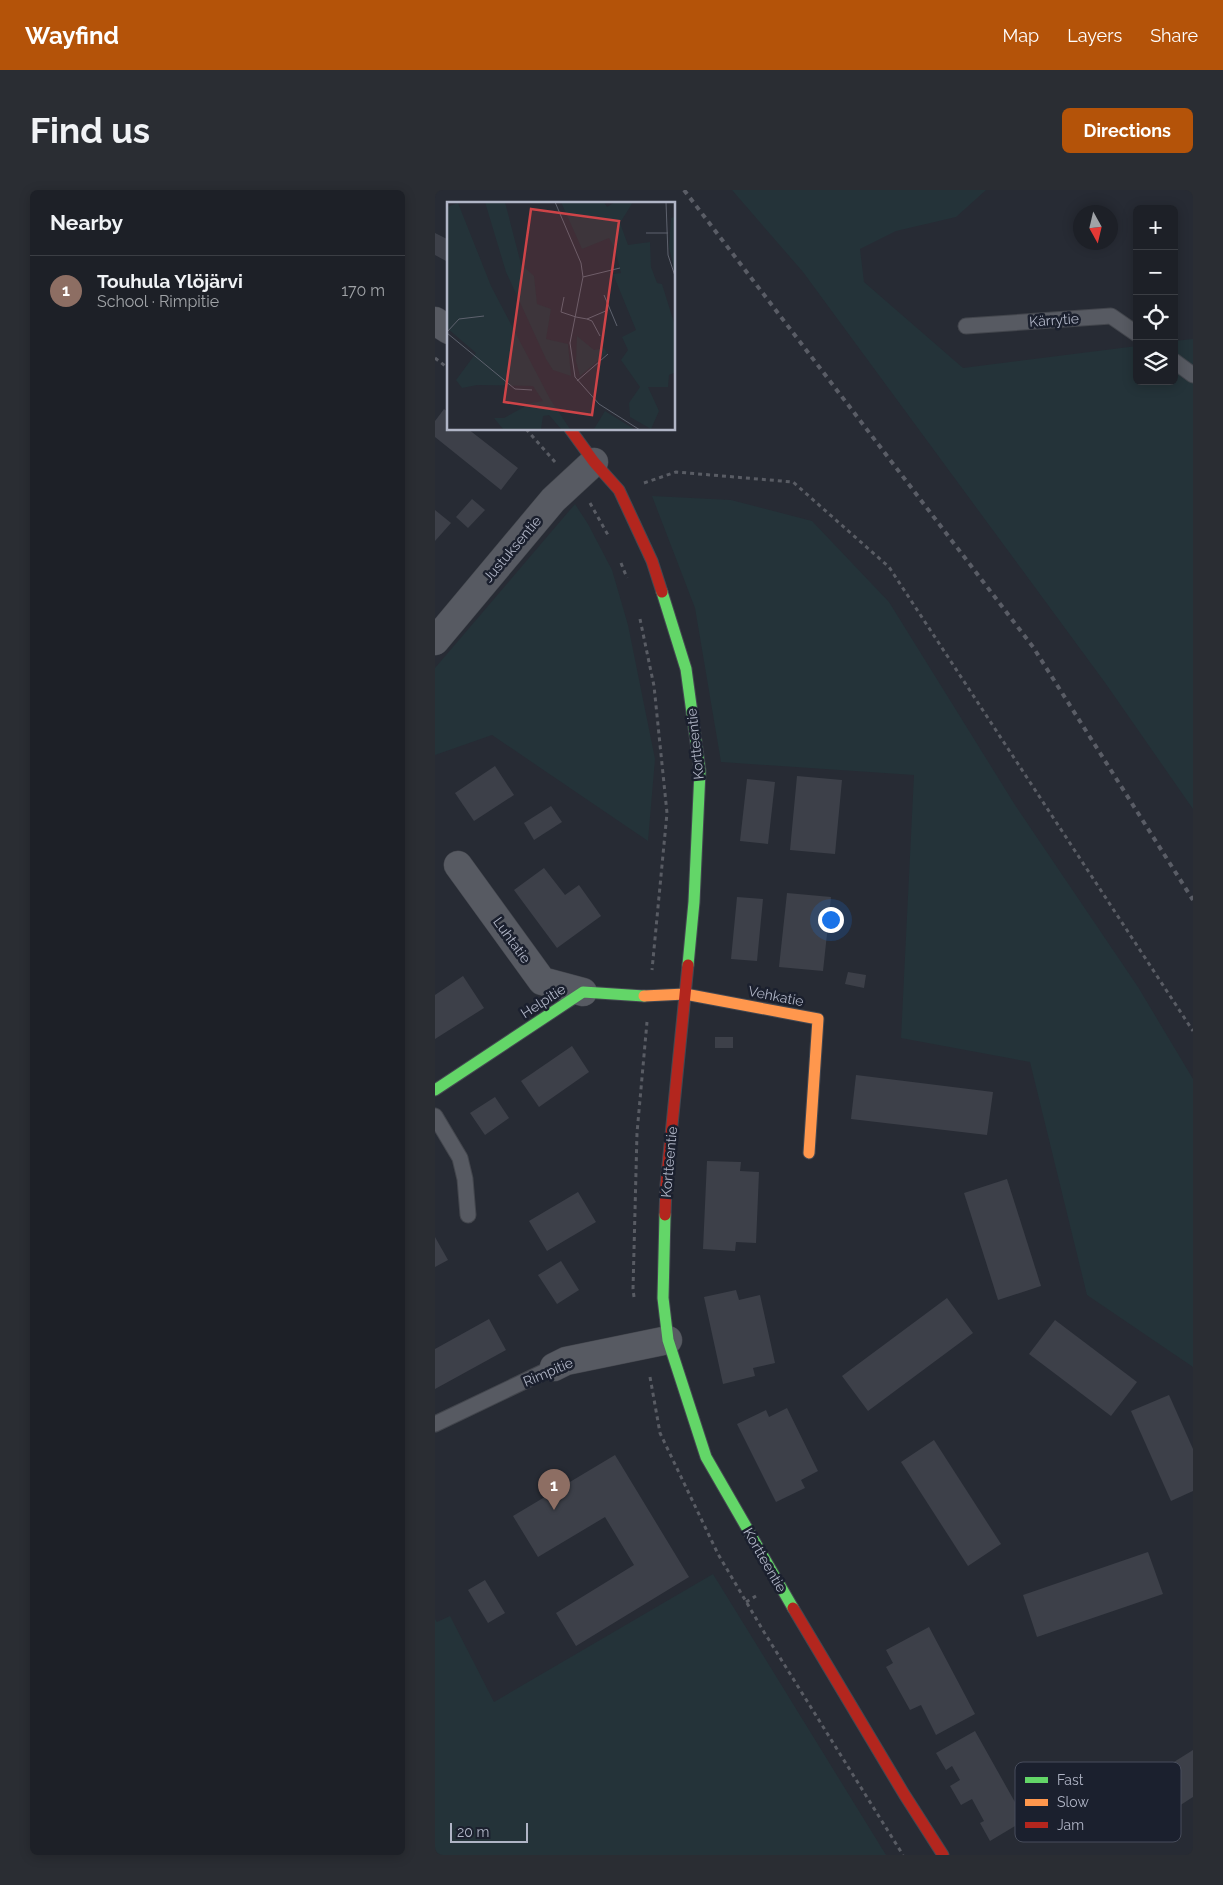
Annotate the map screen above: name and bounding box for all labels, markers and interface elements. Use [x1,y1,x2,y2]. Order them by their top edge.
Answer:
text: Wayfind [25,21,119,50]
text: Map [1003,25,1039,46]
text: Layers [1067,25,1122,46]
text: Share [1150,25,1198,46]
button: Directions [1062,108,1193,153]
text: Find us [30,110,150,151]
inset map [447,202,675,430]
north arrow [1073,205,1118,250]
map controls [1133,205,1178,385]
button: + [1133,205,1178,250]
text: Nearby [50,210,123,235]
button: − [1133,250,1178,295]
text: Touhula Ylöjärvi [97,270,243,292]
text: 1 [62,281,70,300]
text: 170 m [341,281,385,300]
text: School · Rimpitie [97,292,219,311]
button: locate [1133,295,1178,340]
street label: Kärrytie [1028,310,1080,330]
button: layers [1133,340,1178,385]
street label: Justuksentie [480,513,544,585]
street label: Kortteentie [683,708,707,780]
your location [818,907,844,933]
street label: Luhtatie [490,914,534,966]
street label: Helpitie [518,981,568,1021]
street label: Vehkatie [747,983,805,1009]
street label: Kortteentie [658,1126,680,1198]
street label: Rimpitie [521,1354,575,1390]
pin: 1 [538,1469,570,1510]
street label: Kortteentie [740,1525,790,1595]
legend [1015,1762,1181,1842]
text: Fast [1057,1772,1084,1788]
text: Slow [1057,1794,1089,1810]
text: Jam [1057,1817,1084,1833]
scale bar [450,1820,527,1843]
text: 20 m [457,1824,489,1840]

